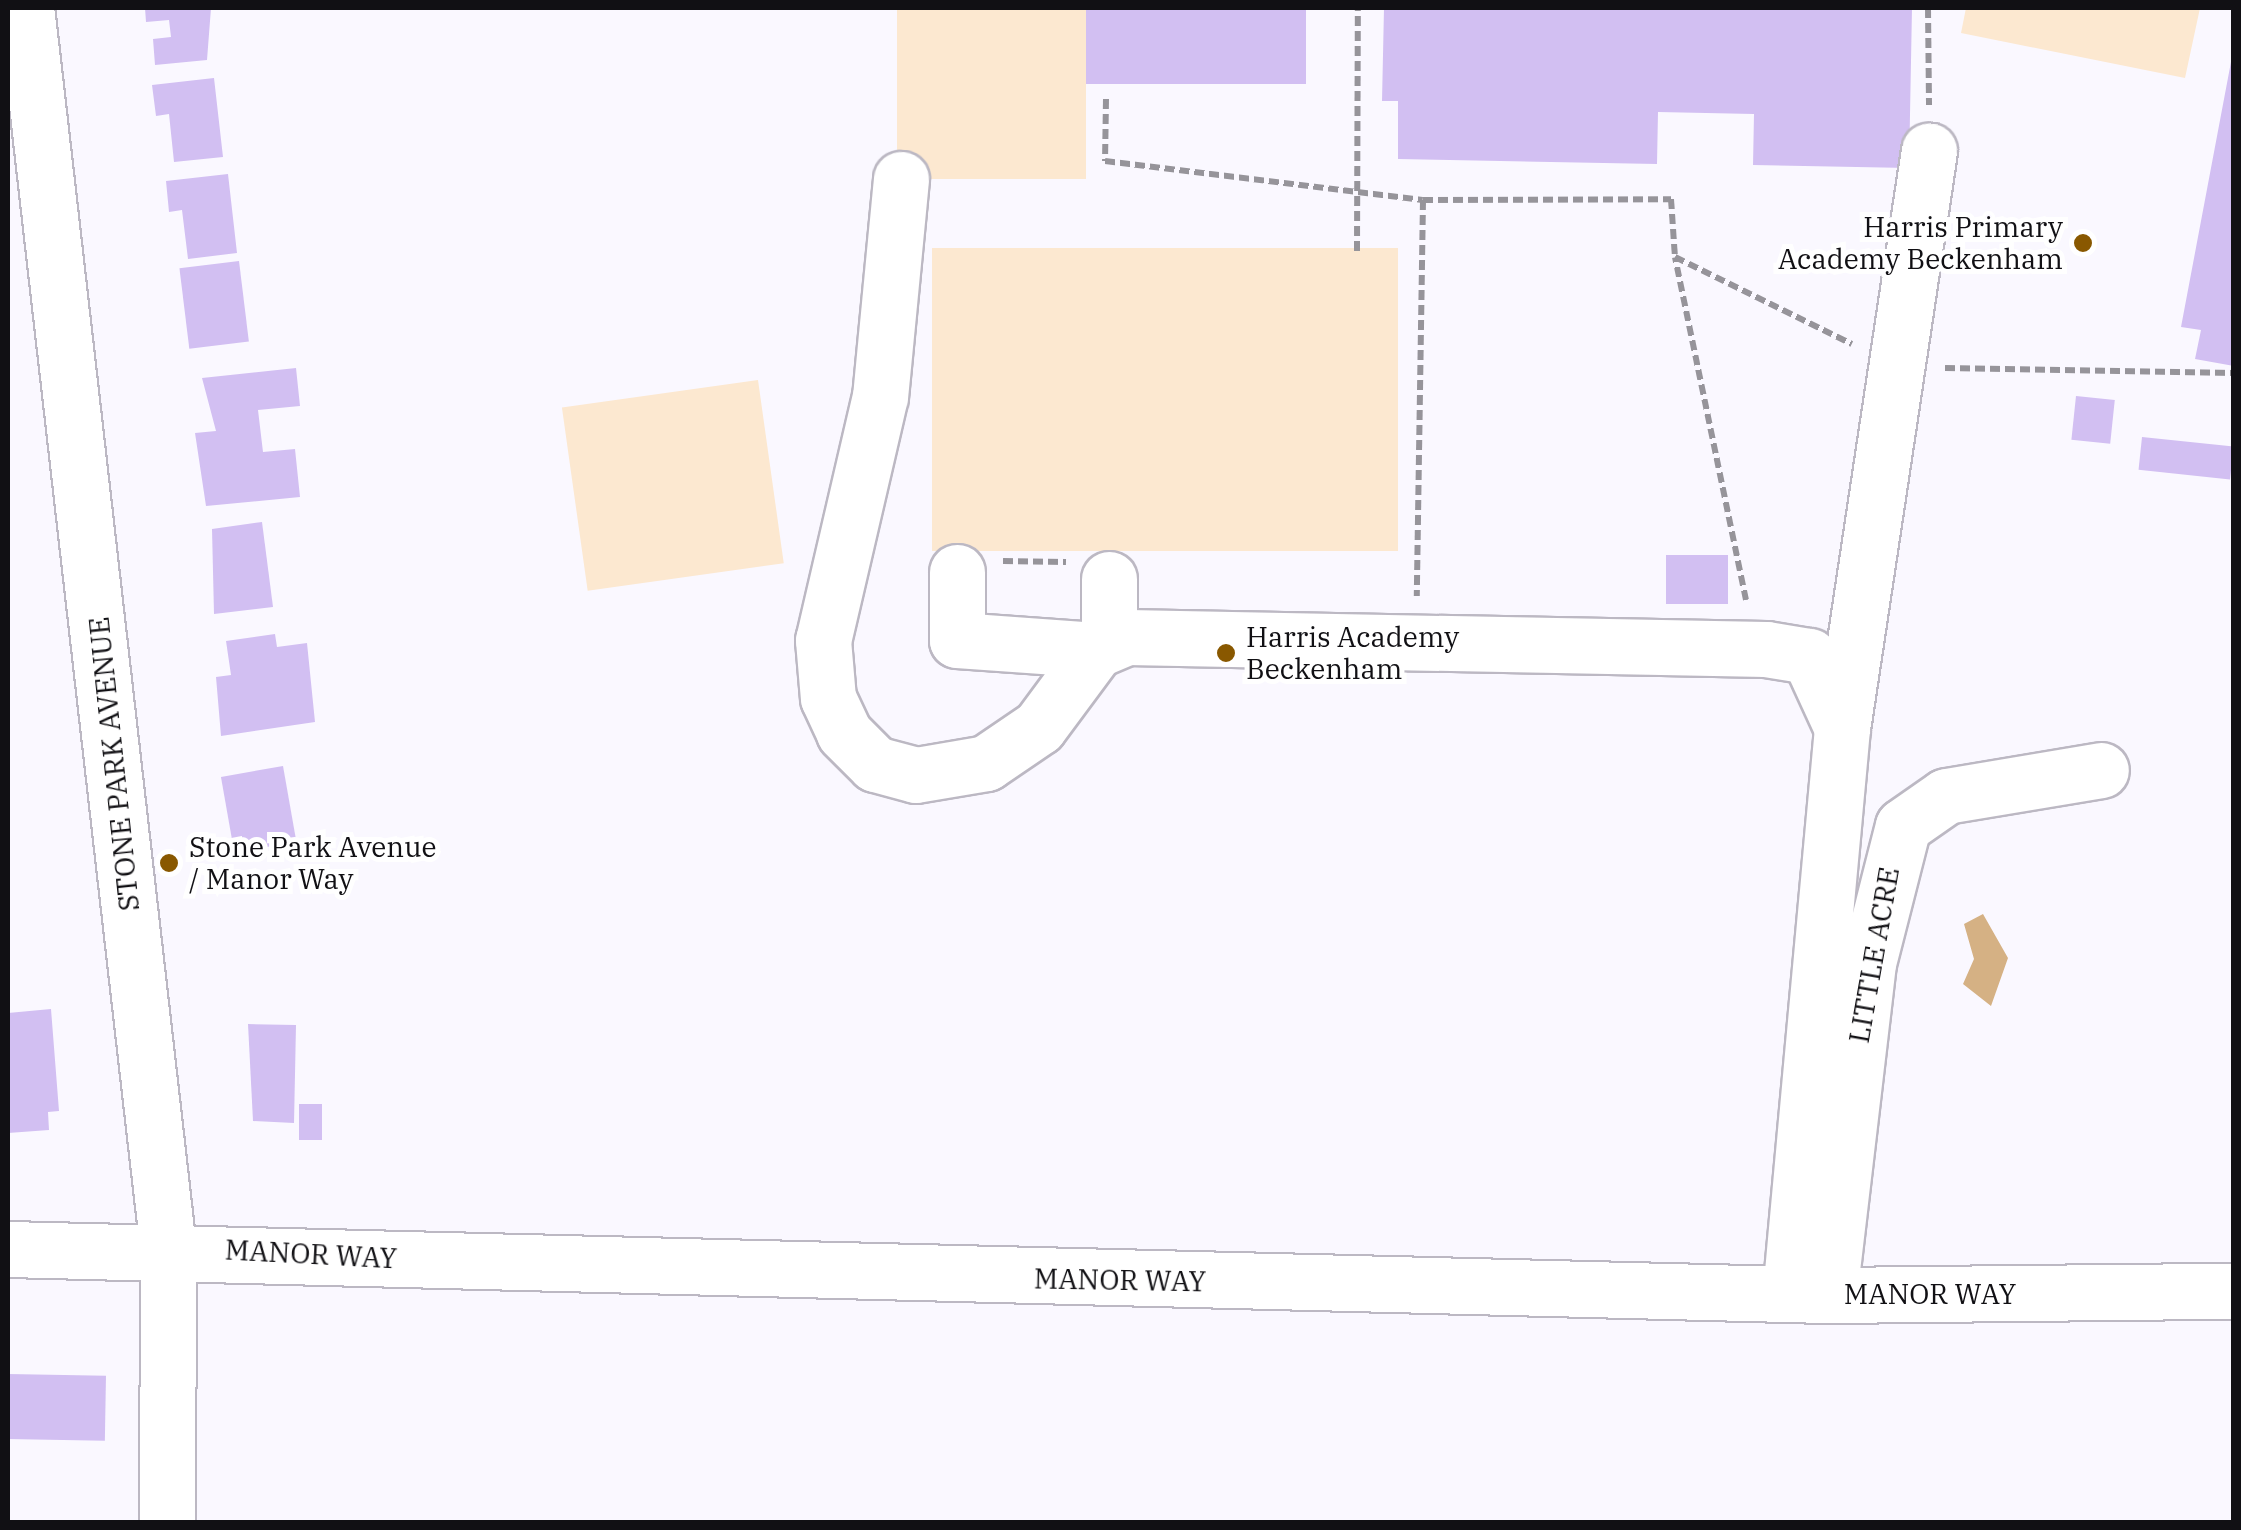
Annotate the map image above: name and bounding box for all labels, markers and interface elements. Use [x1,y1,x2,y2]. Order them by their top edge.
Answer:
place label: Harris Primary Academy Beckenham [1778,210,2063,276]
marker: Harris Primary Academy Beckenham [2072,232,2094,254]
street label: STONE PARK AVENUE [82,615,146,913]
place label: Harris Academy Beckenham [1246,620,1459,686]
marker: Harris Academy Beckenham [1215,642,1237,664]
place label: Stone Park Avenue / Manor Way [189,830,437,896]
marker: Stone Park Avenue / Manor Way [158,852,180,874]
street label: LITTLE ACRE [1842,864,1906,1046]
street label: MANOR WAY [224,1233,398,1275]
street label: MANOR WAY [1034,1262,1206,1298]
street label: MANOR WAY [1844,1277,2016,1311]

